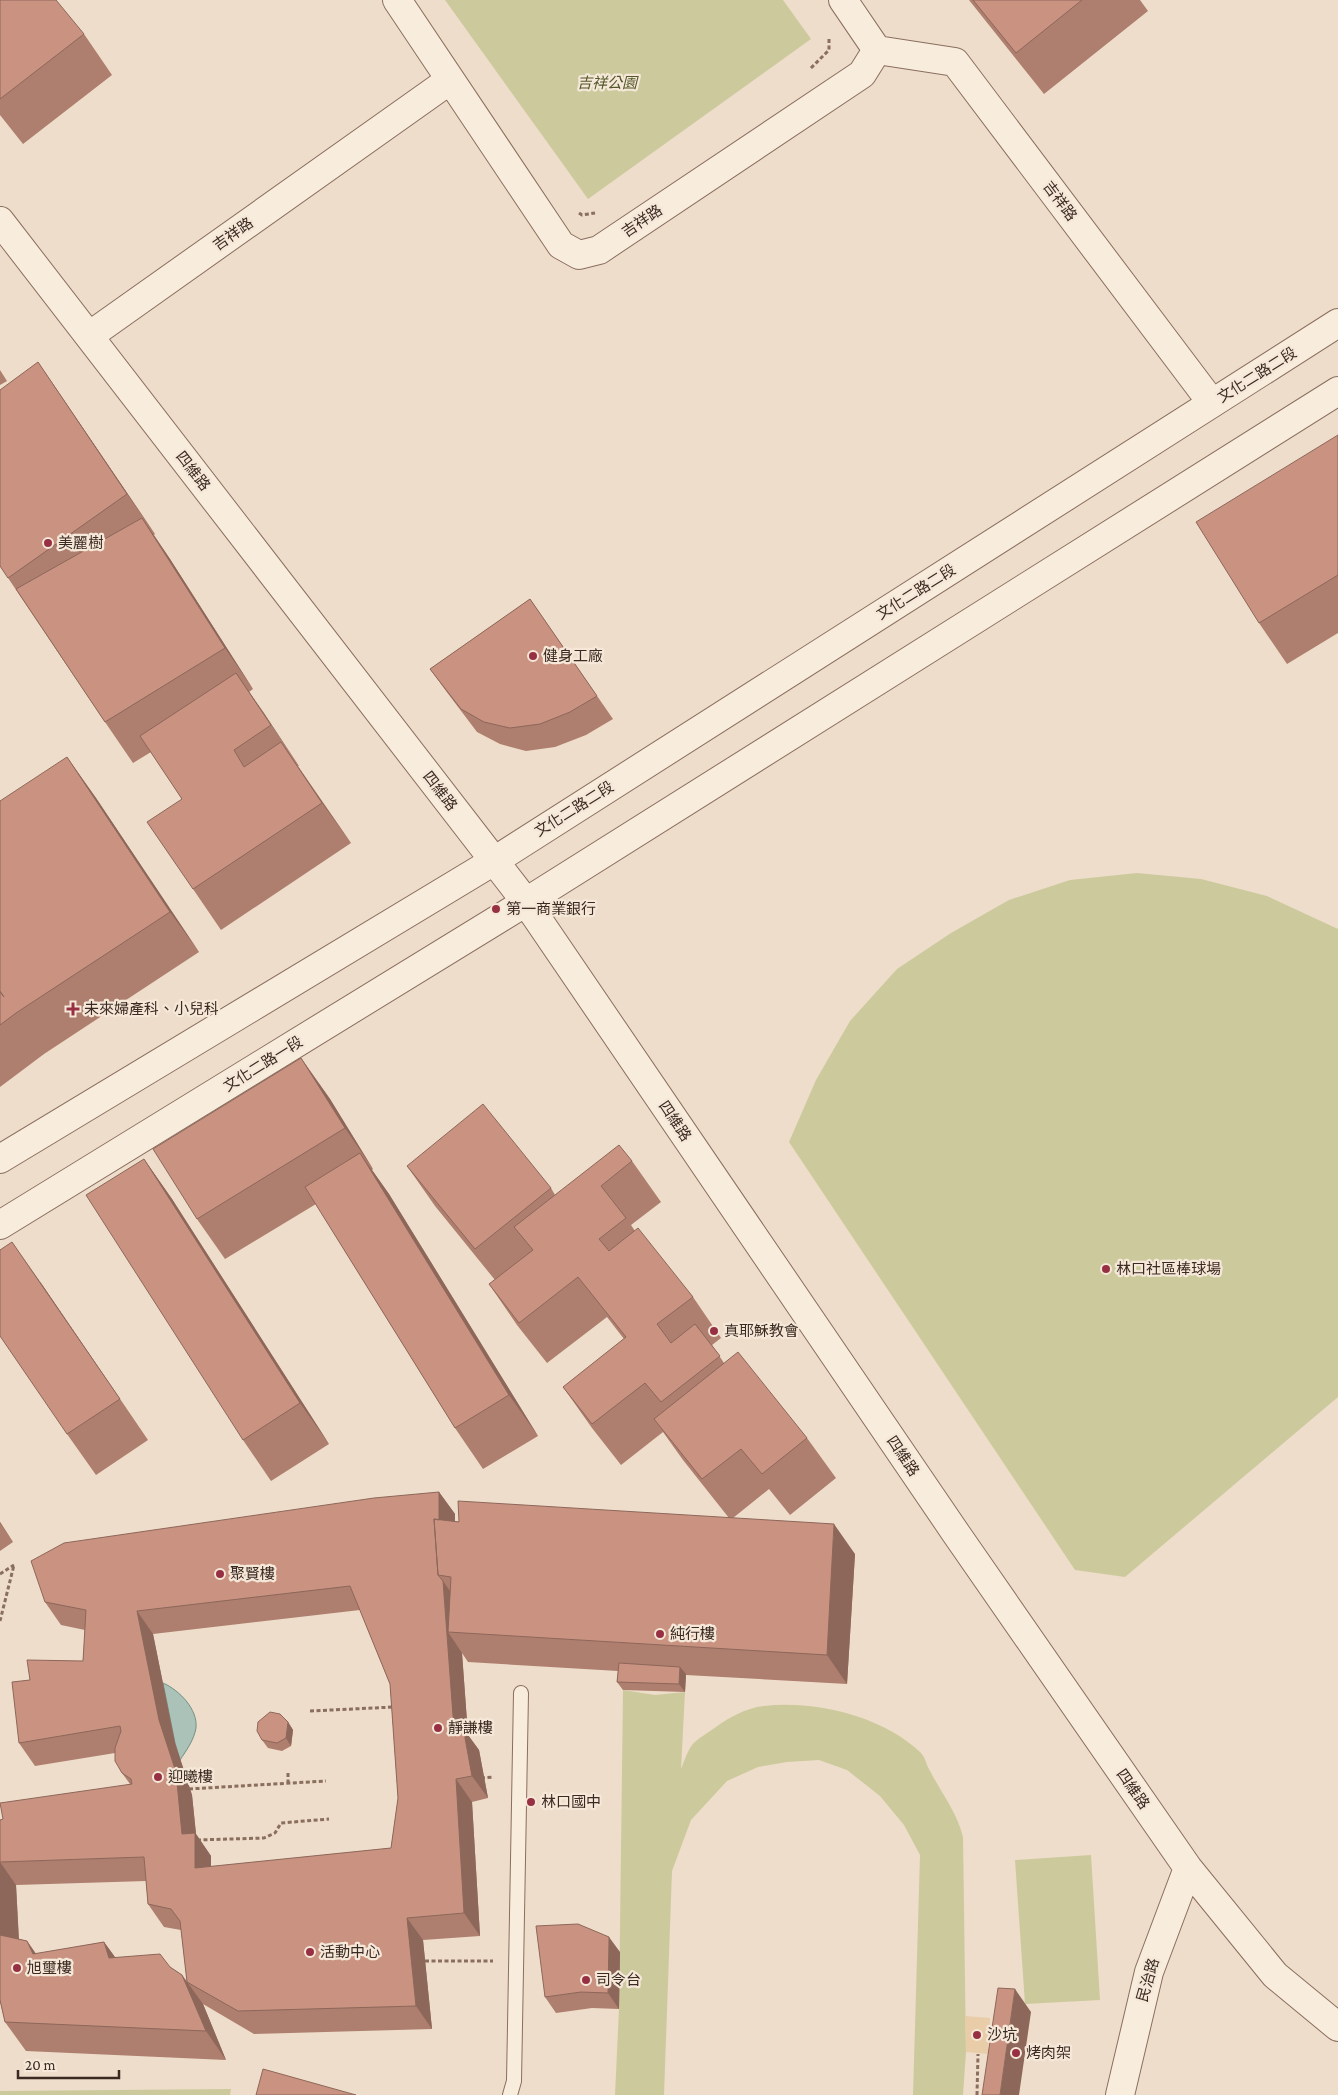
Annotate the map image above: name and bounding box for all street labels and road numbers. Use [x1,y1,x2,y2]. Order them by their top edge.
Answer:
street label: 吉祥路 [1040,178,1080,224]
street label: 吉祥路 [619,202,665,240]
street label: 吉祥路 [210,215,256,253]
street label: 文化二路二段 [1214,344,1299,406]
street label: 四維路 [173,448,213,494]
street label: 文化二路二段 [873,561,958,623]
street label: 四維路 [420,768,460,814]
street label: 文化二路二段 [531,778,616,840]
street label: 文化二路一段 [220,1033,305,1095]
street label: 四維路 [656,1098,694,1144]
street label: 四維路 [884,1433,922,1479]
street label: 四維路 [1114,1766,1152,1812]
street label: 民治路 [1134,1956,1162,2004]

